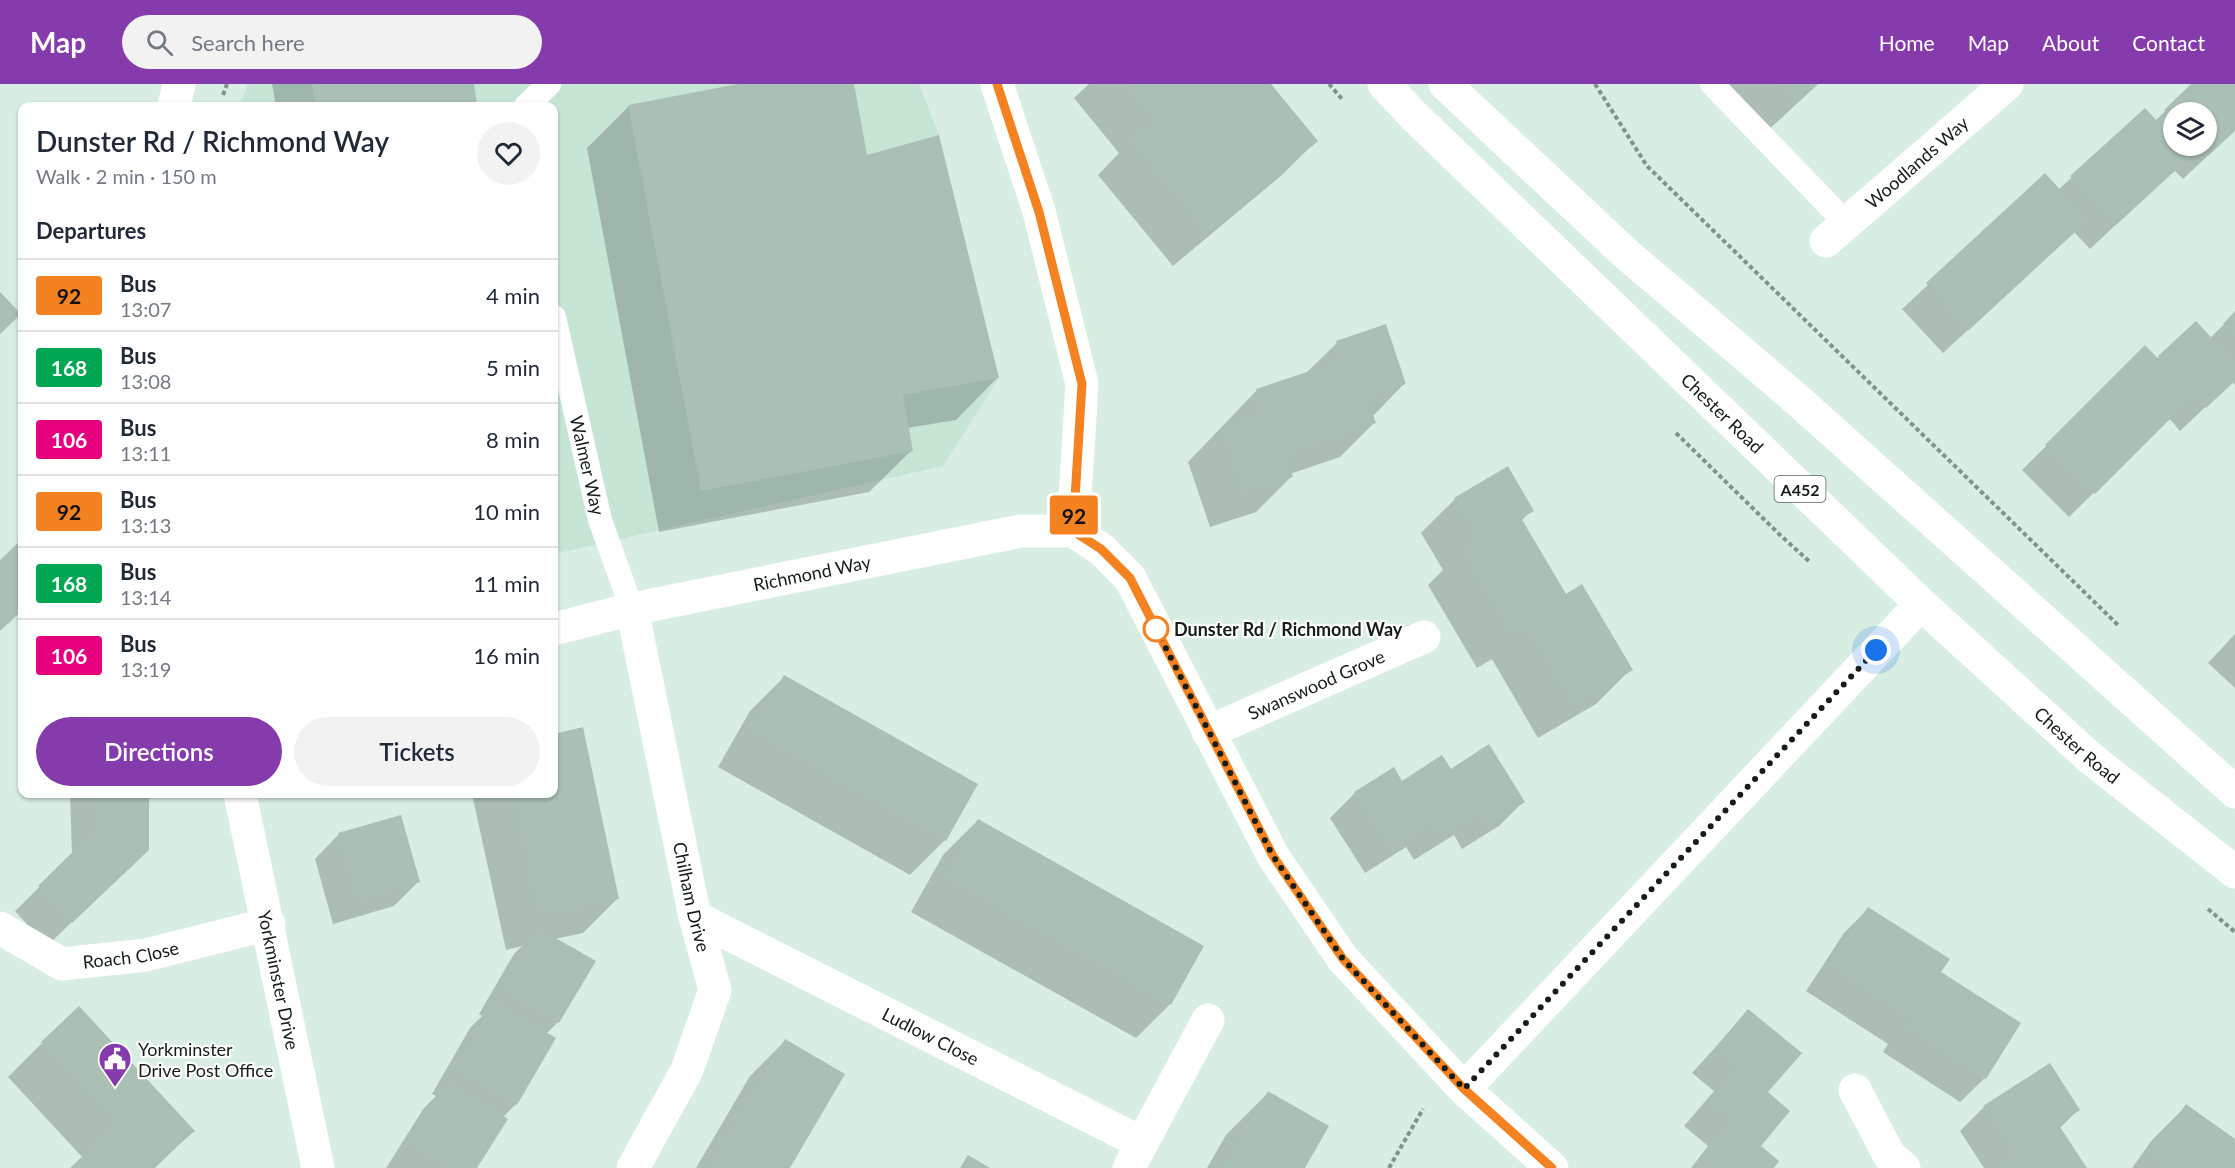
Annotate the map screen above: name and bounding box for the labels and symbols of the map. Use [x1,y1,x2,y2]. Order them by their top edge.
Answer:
street label: Woodlands Way [1861,111,1973,213]
street label: Chester Road [1677,368,1768,458]
street label: Walmer Way [566,413,610,518]
road number: A452 [1774,476,1826,502]
line badge: 92 [1047,496,1101,534]
street label: Richmond Way [751,550,873,595]
marker: Dunster Rd / Richmond Way [1143,616,1169,642]
place label: Dunster Rd / Richmond Way [1174,618,1403,640]
your location [1861,635,1891,665]
street label: Swanswood Grove [1244,645,1388,724]
street label: Chester Road [2030,702,2124,788]
street label: Chilham Drive [669,840,715,954]
street label: Yorkminster Drive [254,908,304,1052]
street label: Roach Close [82,936,181,973]
street label: Ludlow Close [879,1003,983,1070]
place label: Yorkminster Drive Post Office [138,1038,273,1081]
public building icon: Yorkminster Drive Post Office [97,1041,133,1088]

